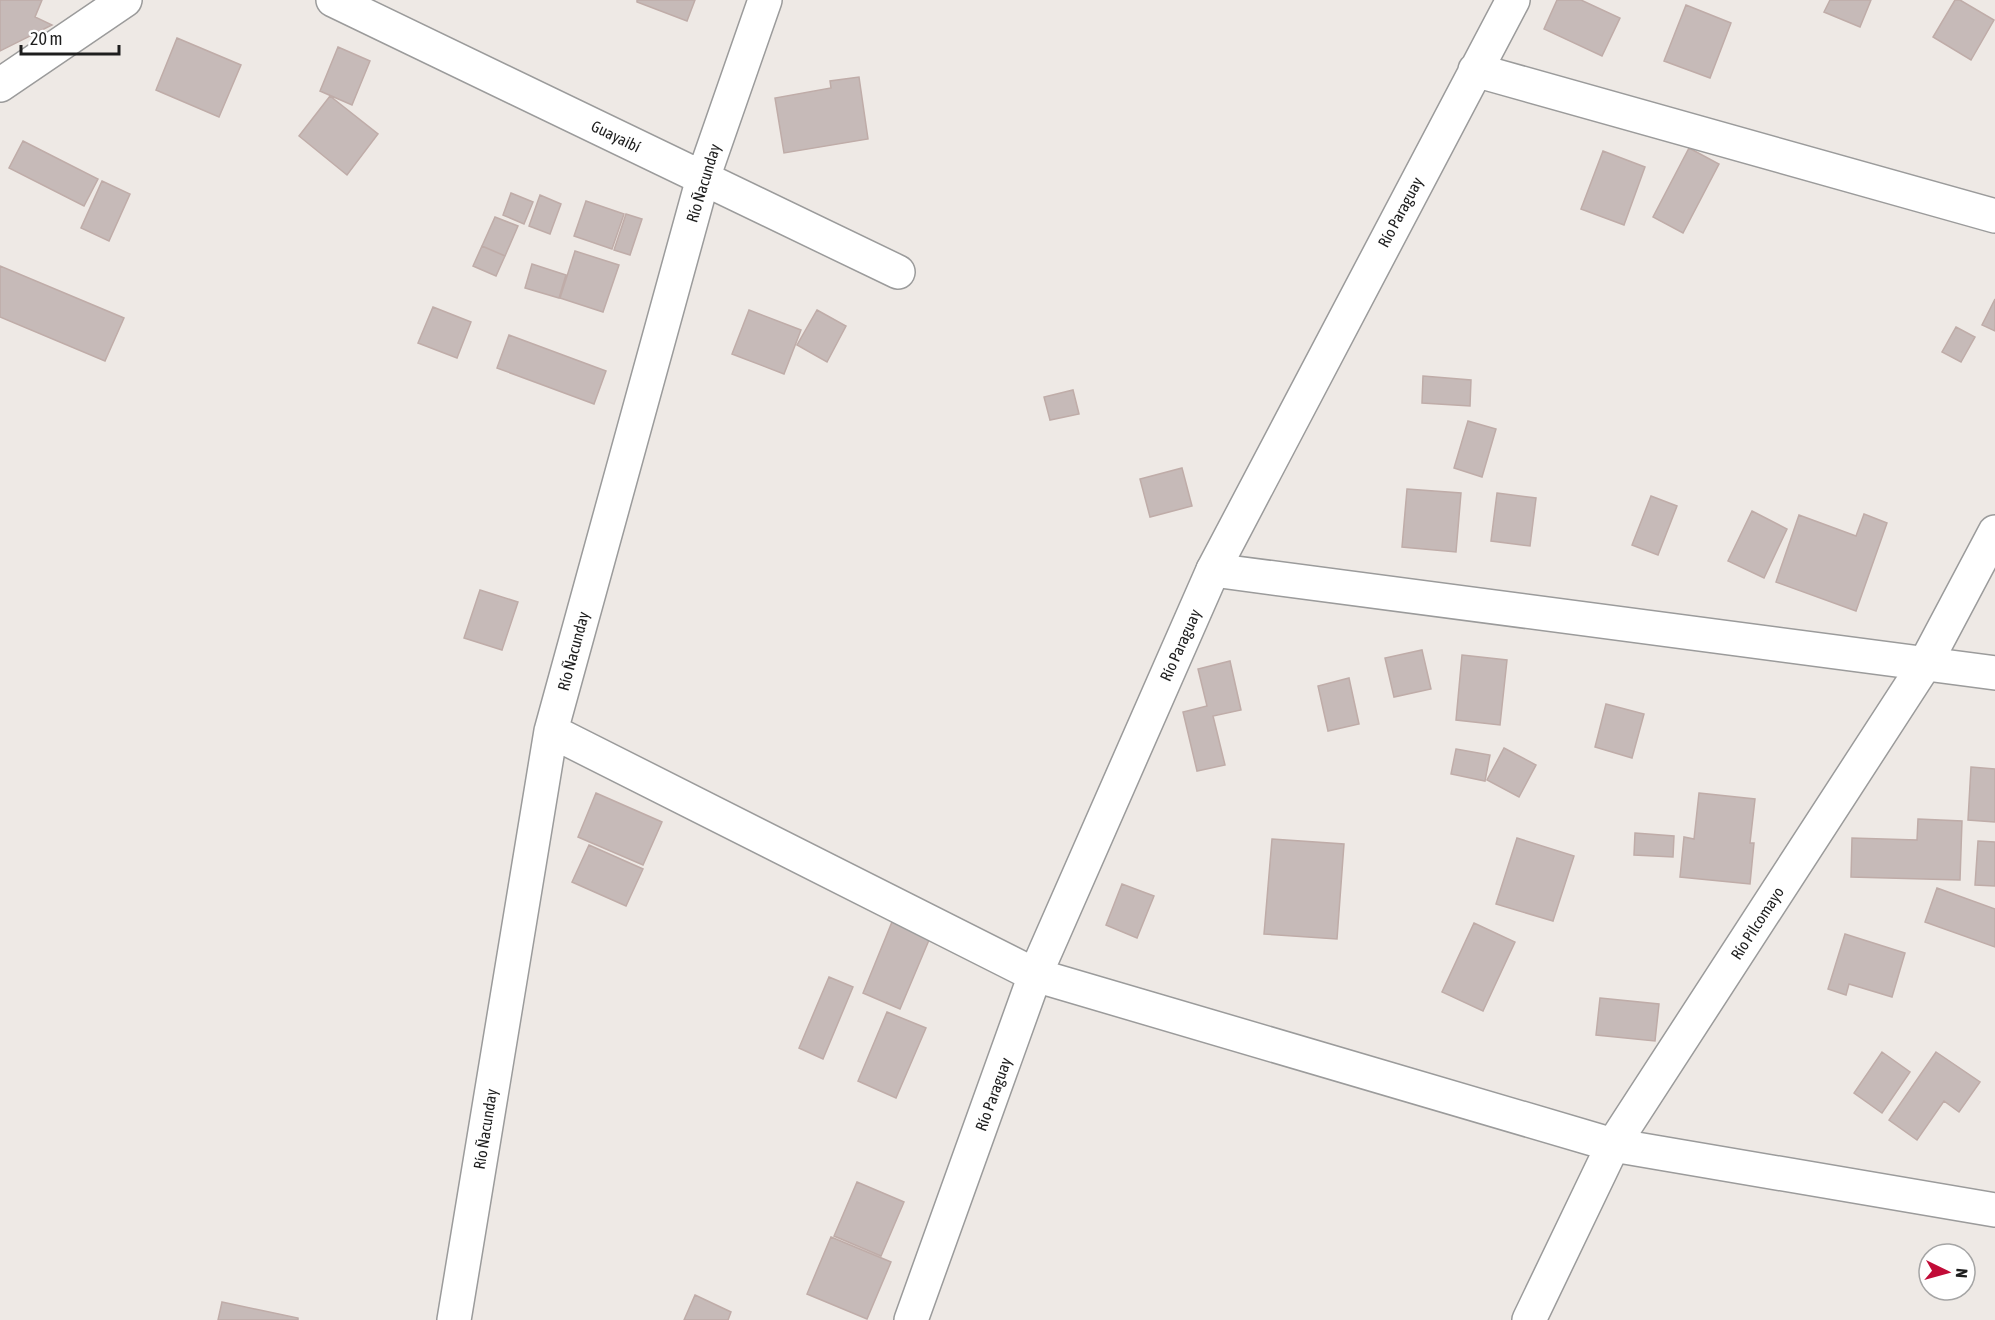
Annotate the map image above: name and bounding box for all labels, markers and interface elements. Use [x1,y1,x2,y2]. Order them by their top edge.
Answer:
scale bar [21,18,118,56]
text: 20 m [30,28,62,49]
street label: Guayaibí [588,116,644,157]
street label: Río Ñacunday [683,141,725,225]
street label: Río Paraguay [1374,174,1427,251]
street label: Río Paraguay [1156,606,1205,684]
street label: Río Ñacunday [554,609,593,693]
street label: Río Pilcomayo [1727,883,1788,963]
street label: Río Paraguay [971,1054,1016,1134]
street label: Río Ñacunday [470,1087,501,1171]
north arrow [1917,1242,1977,1302]
text: N [1953,1268,1971,1279]

